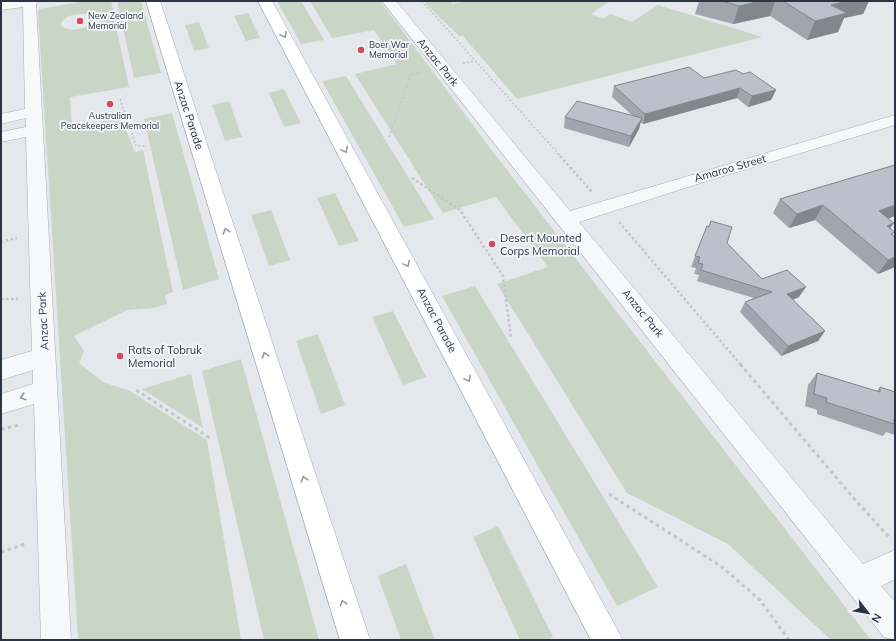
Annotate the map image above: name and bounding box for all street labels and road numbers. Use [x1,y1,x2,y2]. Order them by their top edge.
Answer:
street label: Anzac Park [414,35,462,89]
street label: Anzac Parade [171,79,207,151]
street label: Amaroo Street [692,151,768,185]
street label: Anzac Parade [414,285,460,355]
street label: Anzac Park [619,286,667,340]
street label: Anzac Park [34,291,52,350]

